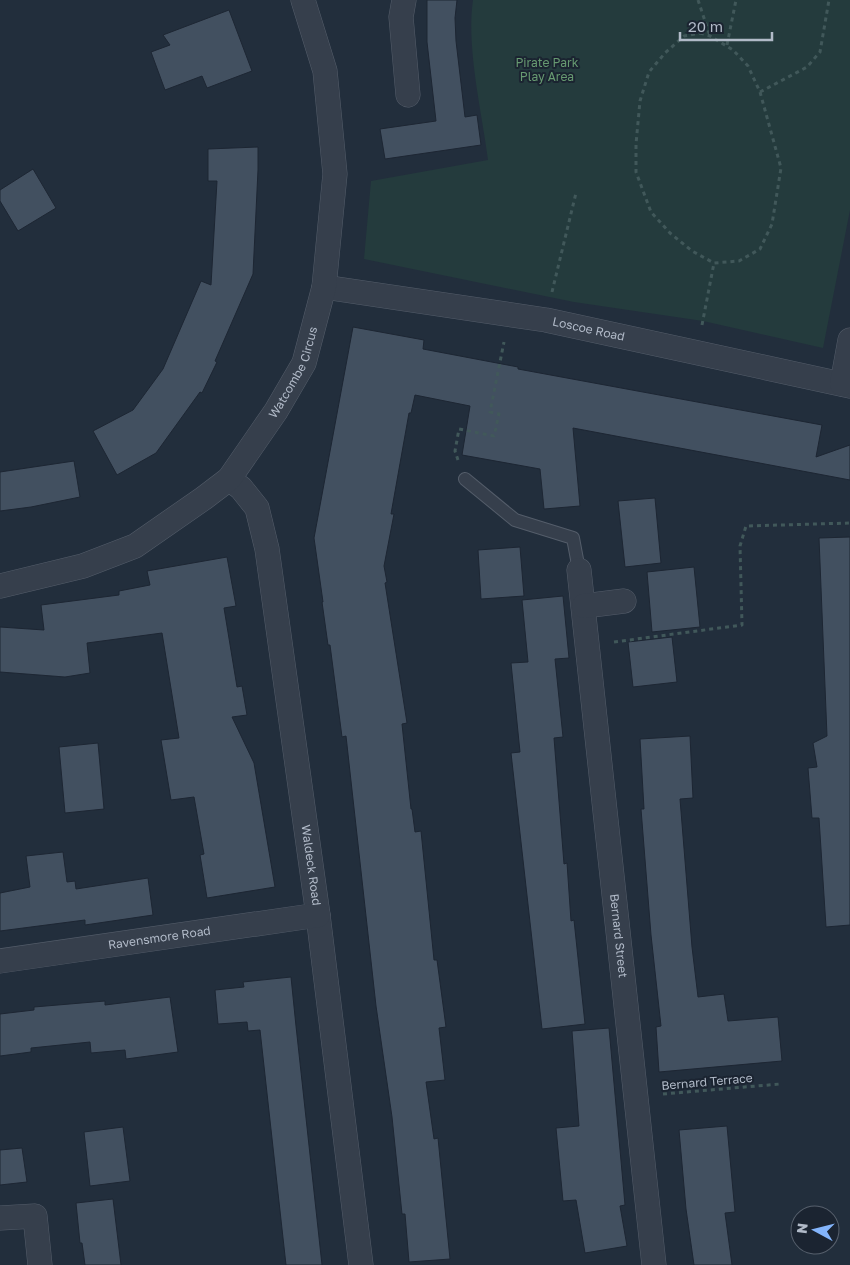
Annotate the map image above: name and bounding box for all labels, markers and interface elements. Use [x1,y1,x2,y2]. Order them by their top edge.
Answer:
scale bar [680,10,772,42]
text: 20 m [688,17,723,35]
park label: Pirate Park Play Area [515,55,579,84]
street label: Loscoe Road [551,314,626,344]
street label: Watcombe Circus [265,325,320,421]
street label: Waldeck Road [298,824,325,907]
street label: Bernard Street [607,893,631,979]
street label: Ravensmore Road [107,923,212,952]
street label: Bernard Terrace [661,1070,753,1093]
north arrow [790,1205,840,1255]
text: N [793,1222,811,1235]

